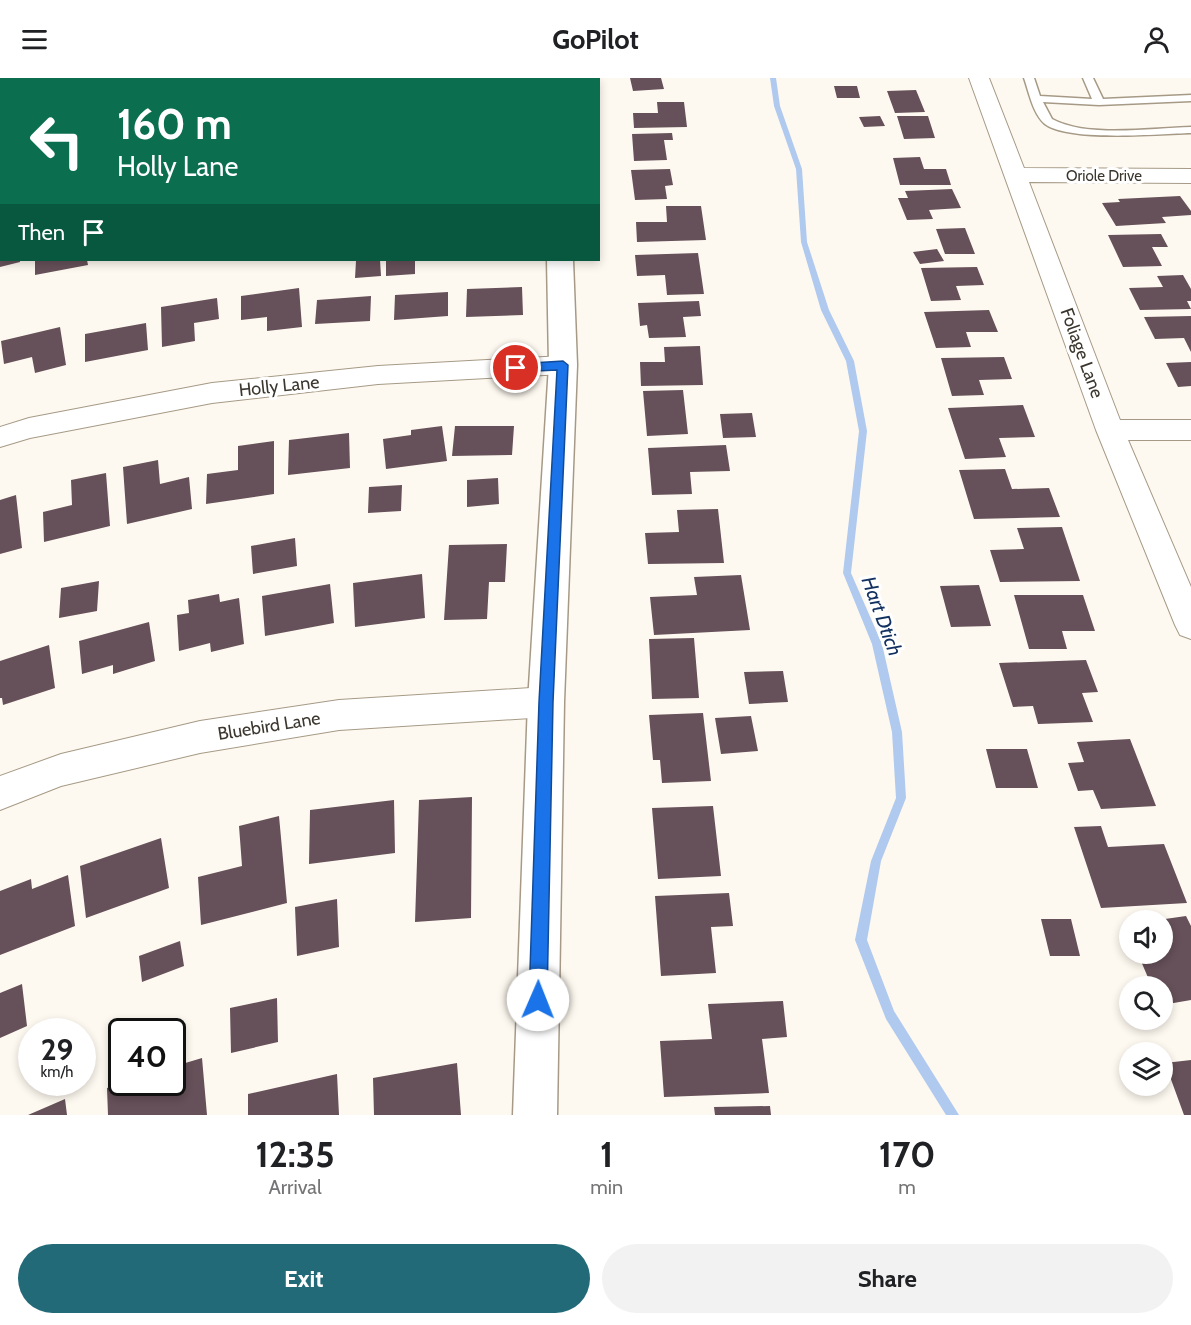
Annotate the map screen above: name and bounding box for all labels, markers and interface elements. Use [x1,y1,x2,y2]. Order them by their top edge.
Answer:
icon: menu [18,23,51,56]
text: GoPilot [552,23,639,56]
icon: person [1140,23,1173,56]
text: 160 m [117,98,232,150]
icon: left [18,102,96,180]
text: Holly Lane [117,150,238,183]
street label: Oriole Drive [1066,167,1142,185]
icon: arrive [77,216,110,249]
text: Then [18,219,65,246]
street label: Foliage Lane [1056,305,1108,401]
pin [490,342,541,393]
icon: arrive [499,351,532,384]
street label: Holly Lane [238,371,320,401]
water label: Hart Dtich [857,573,907,659]
street label: Bluebird Lane [216,707,322,745]
map controls [1119,910,1173,1096]
button: sound [1119,910,1173,964]
position arrow [506,968,570,1032]
button: search [1119,976,1173,1030]
speed limit sign: 40 [108,1018,186,1096]
text: 29 [41,1031,73,1068]
button: layers [1119,1042,1173,1096]
text: km/h [41,1063,73,1081]
text: 12:35 [256,1132,335,1176]
text: 1 [600,1132,613,1176]
text: 170 [879,1132,935,1176]
text: Arrival [268,1175,322,1199]
text: min [590,1175,623,1199]
text: m [898,1175,916,1199]
button: Exit [18,1244,590,1313]
button: Share [602,1244,1173,1313]

